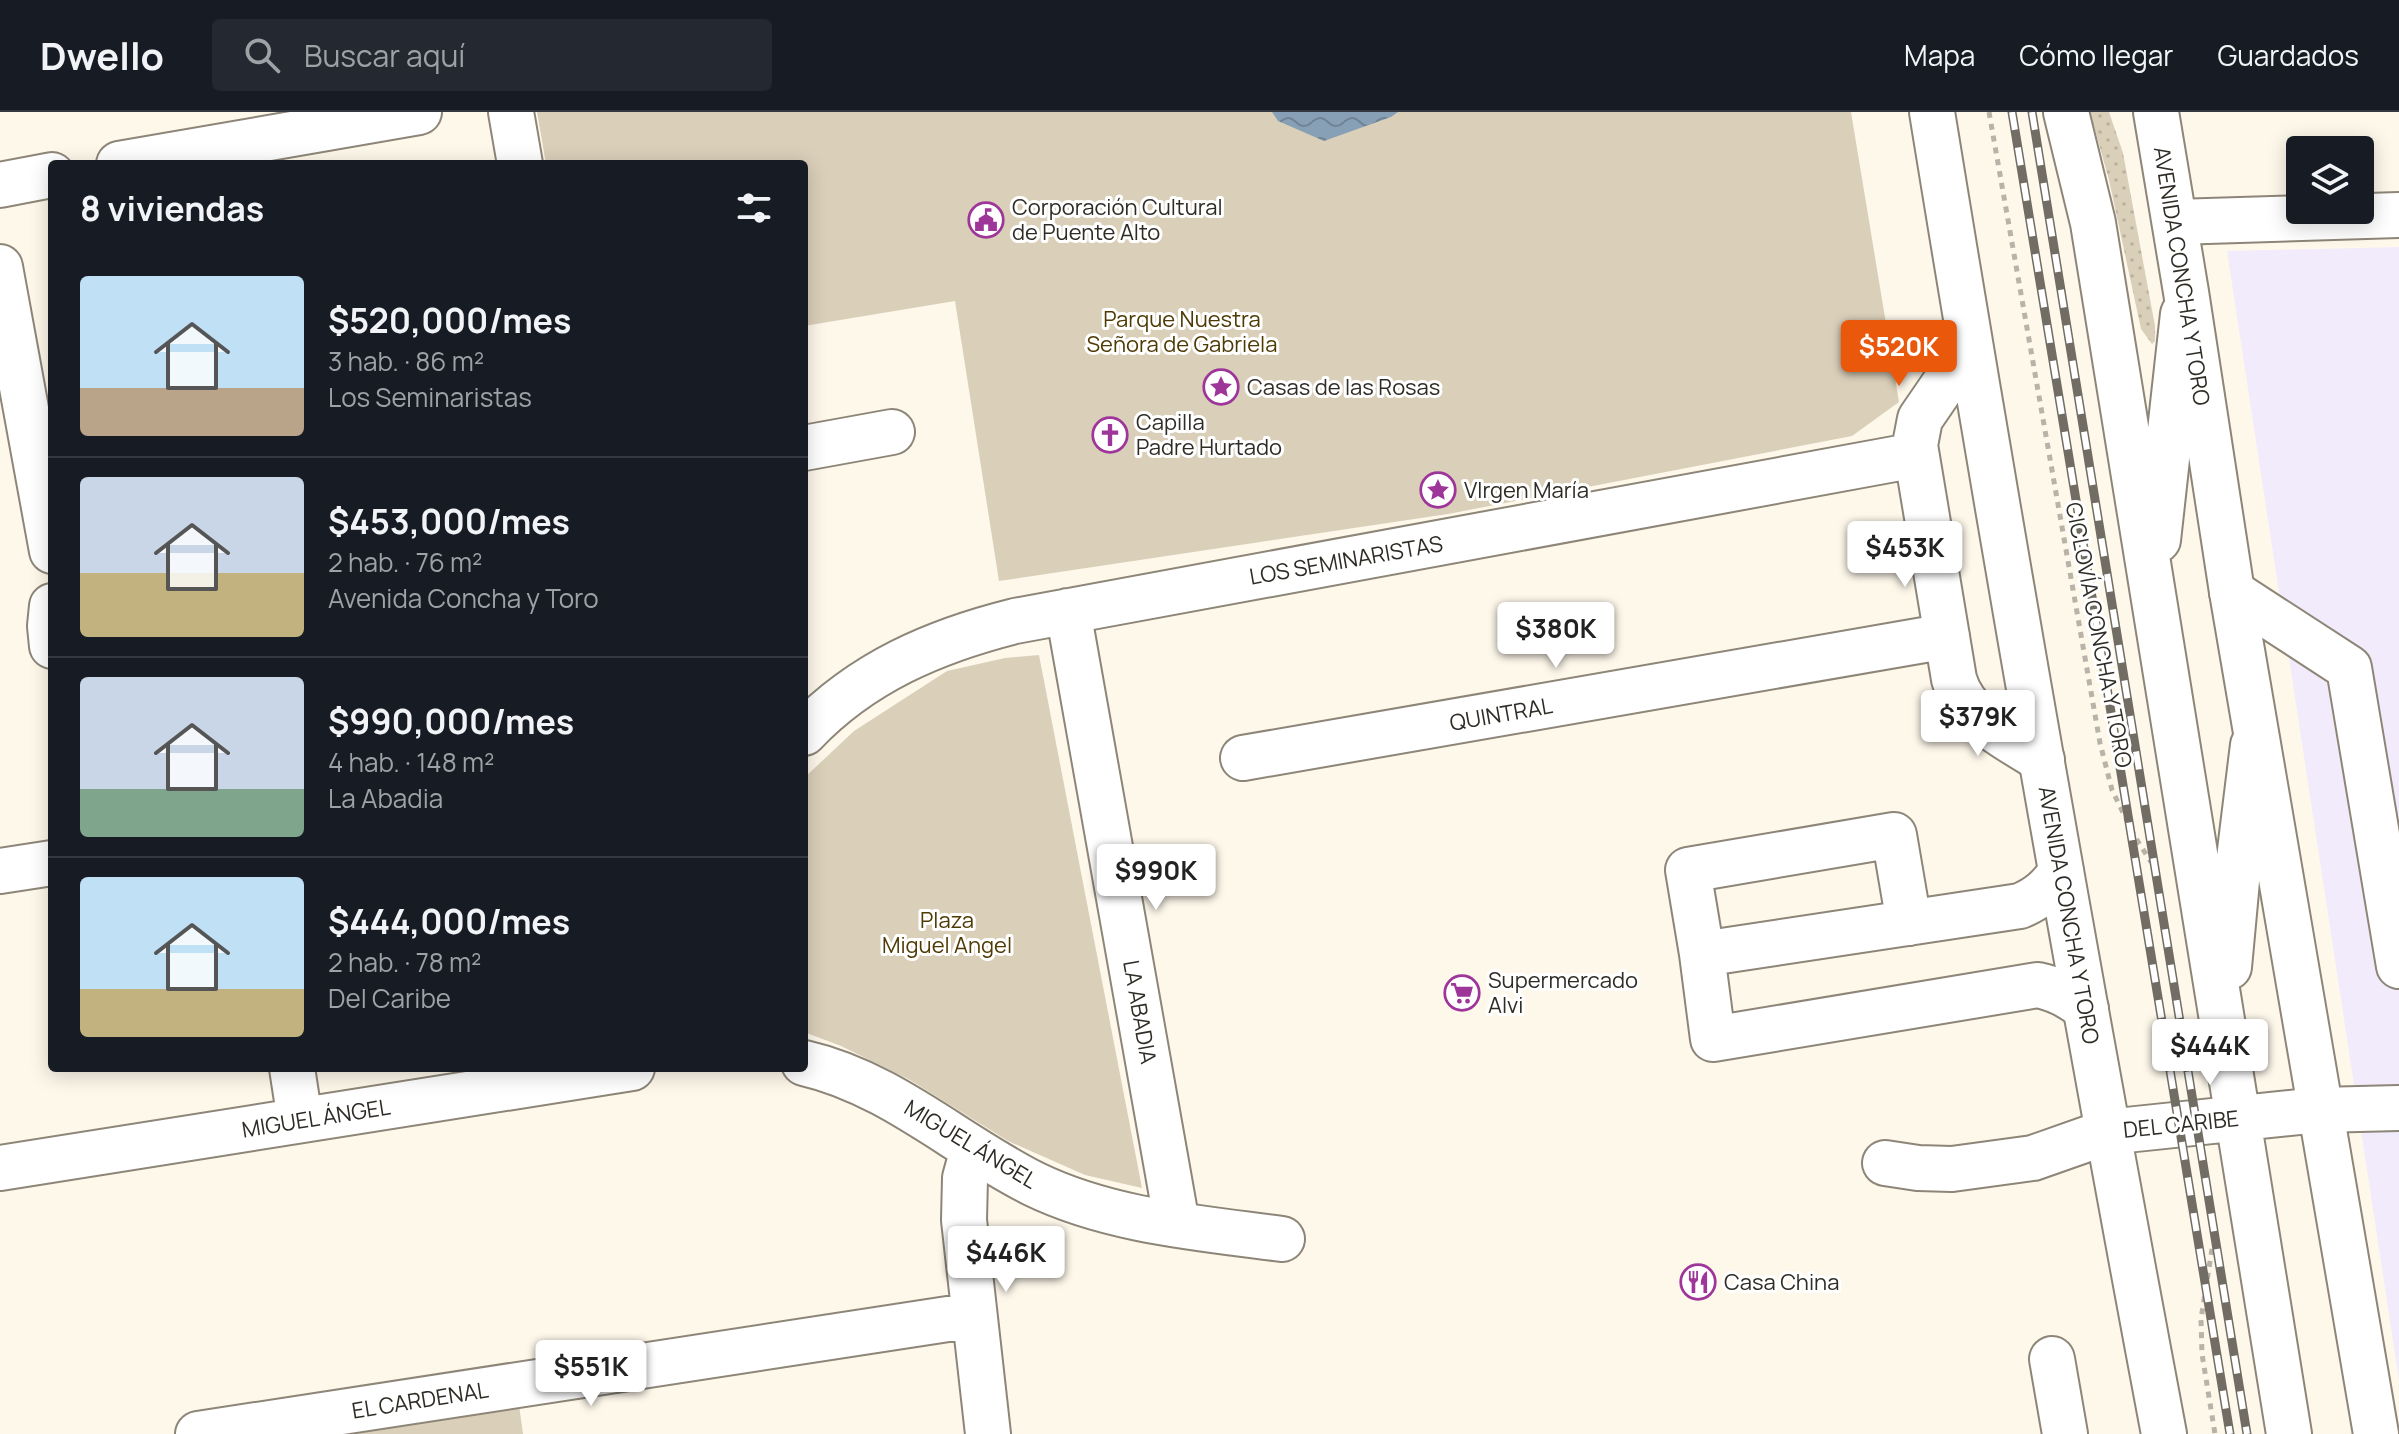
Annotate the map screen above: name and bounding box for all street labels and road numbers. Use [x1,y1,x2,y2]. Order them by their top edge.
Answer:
street label: AVENIDA CONCHA Y TORO [2147,145,2217,408]
street label: CICLOVÍA CONCHA Y TORO [2059,500,2139,770]
street label: LOS SEMINARISTAS [1247,528,1445,592]
street label: QUINTRAL [1447,690,1555,738]
street label: AVENIDA CONCHA Y TORO [2032,784,2106,1046]
street label: LA ABADIA [1116,958,1164,1066]
street label: MIGUEL ÁNGEL [240,1091,392,1145]
street label: MIGUEL ÁNGEL [899,1093,1043,1195]
street label: DEL CARIBE [2122,1103,2240,1145]
street label: EL CARDENAL [350,1374,490,1426]

